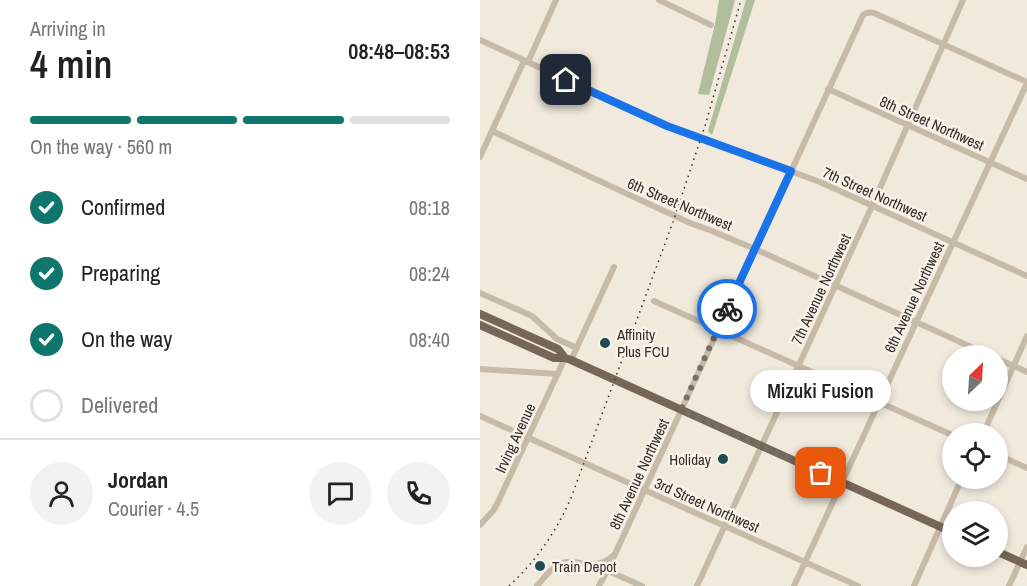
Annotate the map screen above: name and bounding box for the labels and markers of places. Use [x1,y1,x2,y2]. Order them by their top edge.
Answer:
pin [540,54,591,105]
place label: Affinity Plus FCU [616,324,670,362]
marker: Affinity Plus FCU [598,336,612,350]
callout: Mizuki Fusion [750,371,892,413]
pin [795,447,846,498]
place label: Holiday [669,449,712,470]
marker: Holiday [716,452,730,466]
place label: Train Depot [552,556,617,577]
marker: Train Depot [533,559,547,573]

